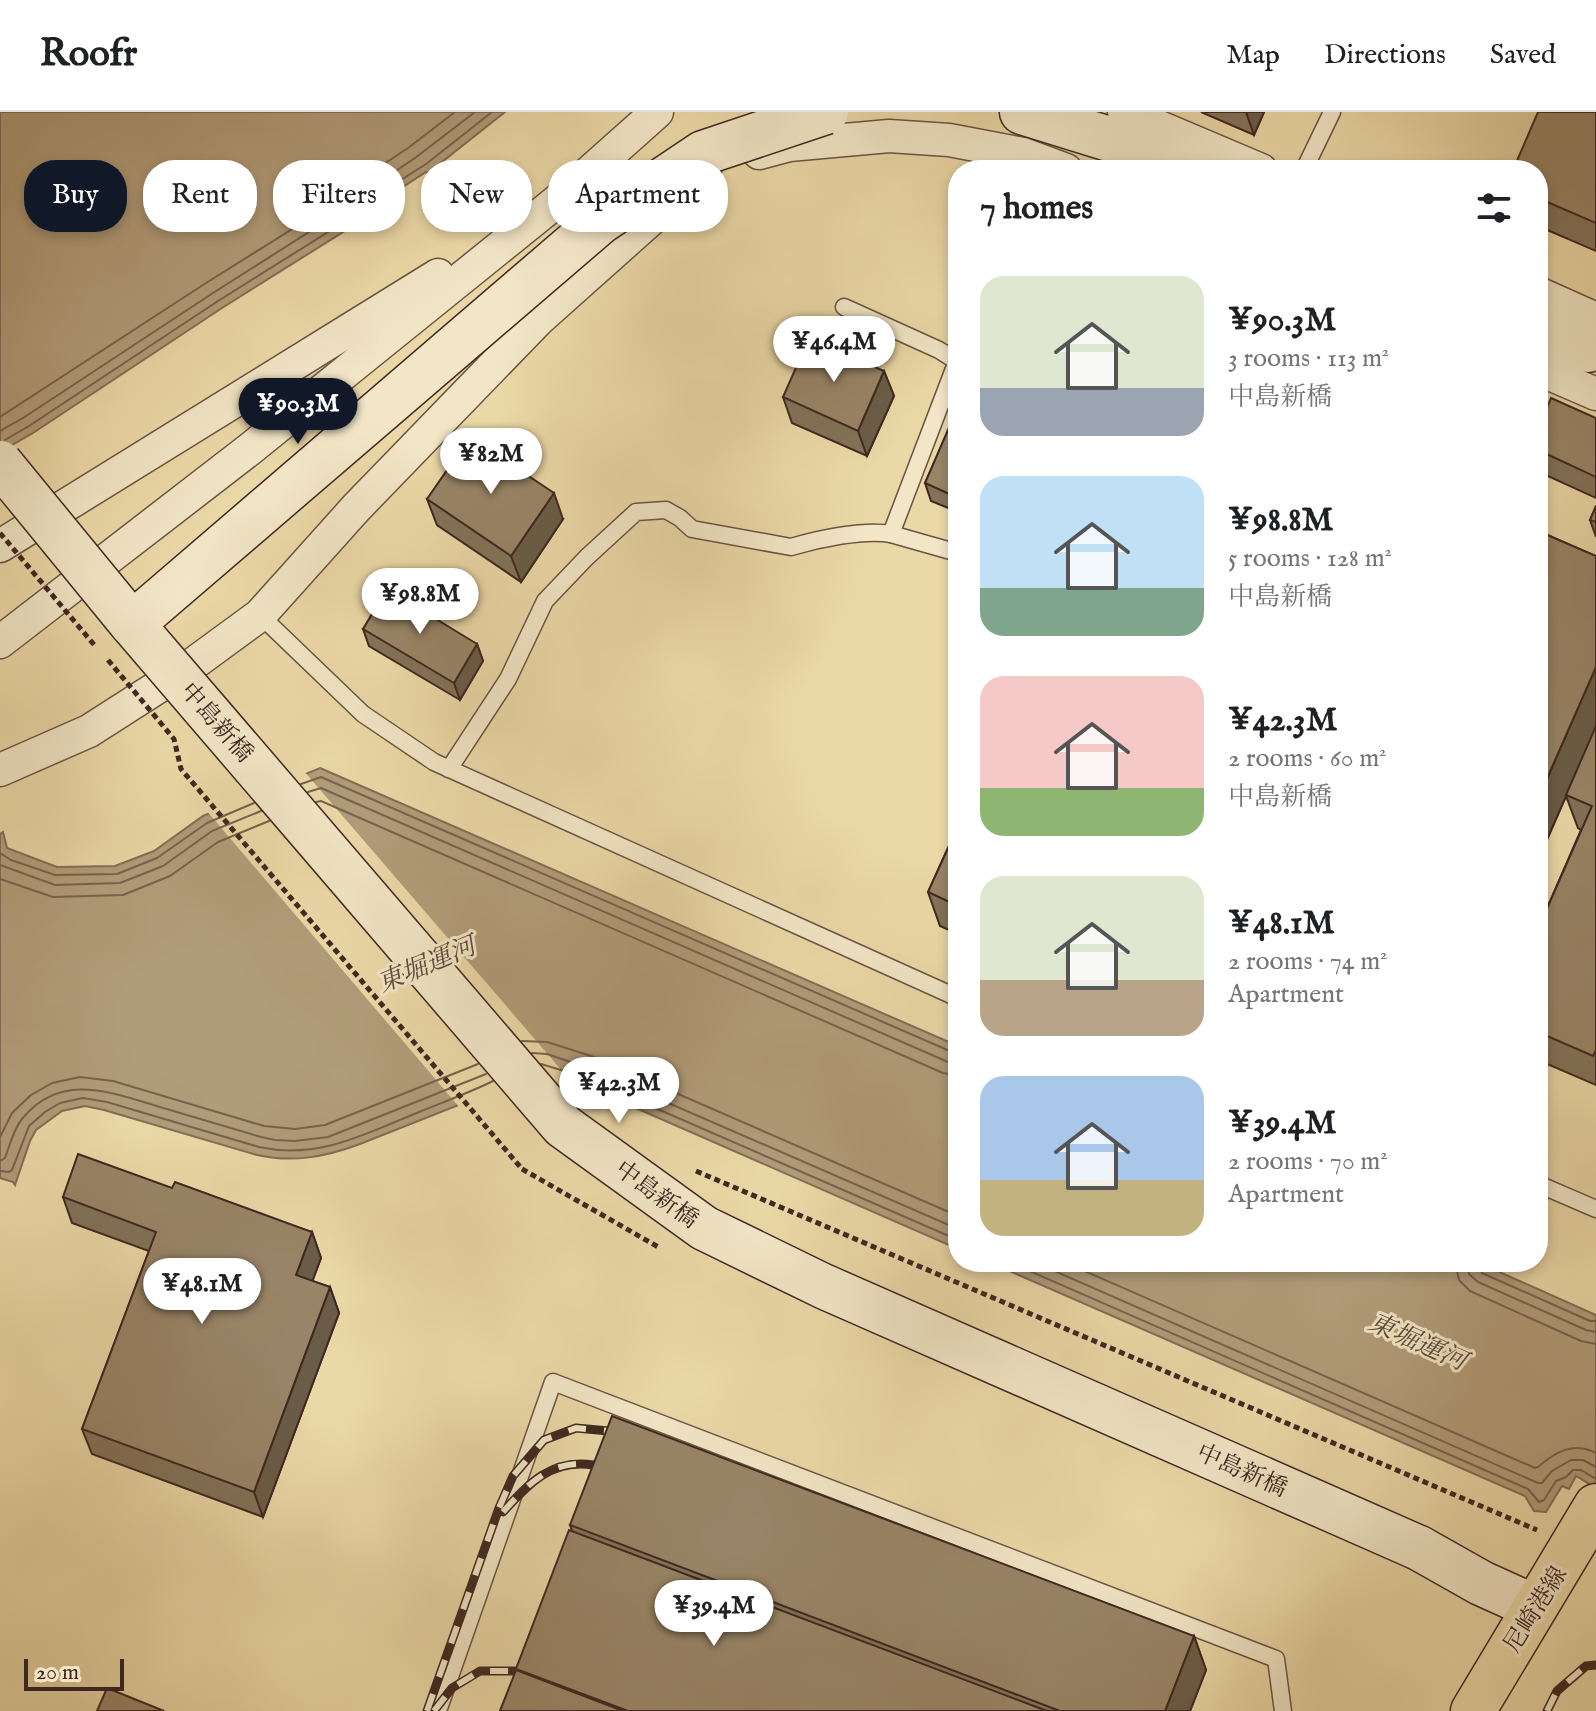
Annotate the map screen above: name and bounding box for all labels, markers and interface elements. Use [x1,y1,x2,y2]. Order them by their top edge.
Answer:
text: Roofr [40,31,137,79]
text: Map [1226,38,1280,73]
text: Directions [1324,38,1446,73]
text: Saved [1490,38,1556,73]
chip: Buy [24,160,127,232]
chip: Rent [143,160,257,232]
chip: Filters [273,160,405,232]
chip: New [421,160,532,232]
chip: Apartment [548,160,728,232]
icon: filters [1472,186,1516,230]
text: 7 homes [980,187,1093,230]
text: ¥90.3M [1228,299,1336,342]
icon: home [1044,308,1140,404]
pin: ¥46.4M [769,316,899,384]
text: ¥46.4M [791,325,877,358]
text: 3 rooms · 113 m² [1228,342,1389,375]
pin: ¥90.3M [233,378,363,446]
text: 中島新橋 [1228,381,1332,414]
text: ¥90.3M [257,387,339,420]
pin: ¥82M [444,428,538,496]
text: ¥82M [458,437,524,470]
text: ¥98.8M [1228,499,1334,542]
icon: home [1044,508,1140,604]
text: 5 rooms · 128 m² [1228,542,1392,575]
pin: ¥98.8M [355,568,485,636]
text: ¥98.8M [380,577,460,610]
text: 中島新橋 [1228,581,1332,614]
street label: 中島新橋 [173,677,259,769]
text: ¥42.3M [1228,699,1337,742]
icon: home [1044,708,1140,804]
text: 2 rooms · 60 m² [1228,742,1387,775]
text: 中島新橋 [1228,781,1332,814]
text: ¥48.1M [1228,902,1335,945]
icon: home [1044,908,1140,1004]
water label: 東堀運河 [372,928,485,1001]
text: 2 rooms · 74 m² [1228,945,1388,978]
text: Apartment [1228,978,1344,1011]
pin: ¥42.3M [554,1057,684,1125]
text: ¥42.3M [577,1066,661,1099]
text: ¥39.4M [1228,1102,1337,1145]
icon: home [1044,1108,1140,1204]
text: 2 rooms · 70 m² [1228,1145,1388,1178]
street label: 中島新橋 [608,1154,704,1236]
text: Apartment [1228,1178,1344,1211]
pin: ¥48.1M [137,1258,267,1326]
text: ¥48.1M [161,1267,243,1300]
water label: 東堀運河 [1363,1306,1475,1380]
street label: 中島新橋 [1191,1438,1292,1505]
street label: 尼崎港線 [1498,1561,1575,1659]
pin: ¥39.4M [649,1580,779,1648]
text: ¥39.4M [673,1589,755,1622]
scale bar [24,1655,124,1691]
text: 20 m [36,1659,79,1687]

